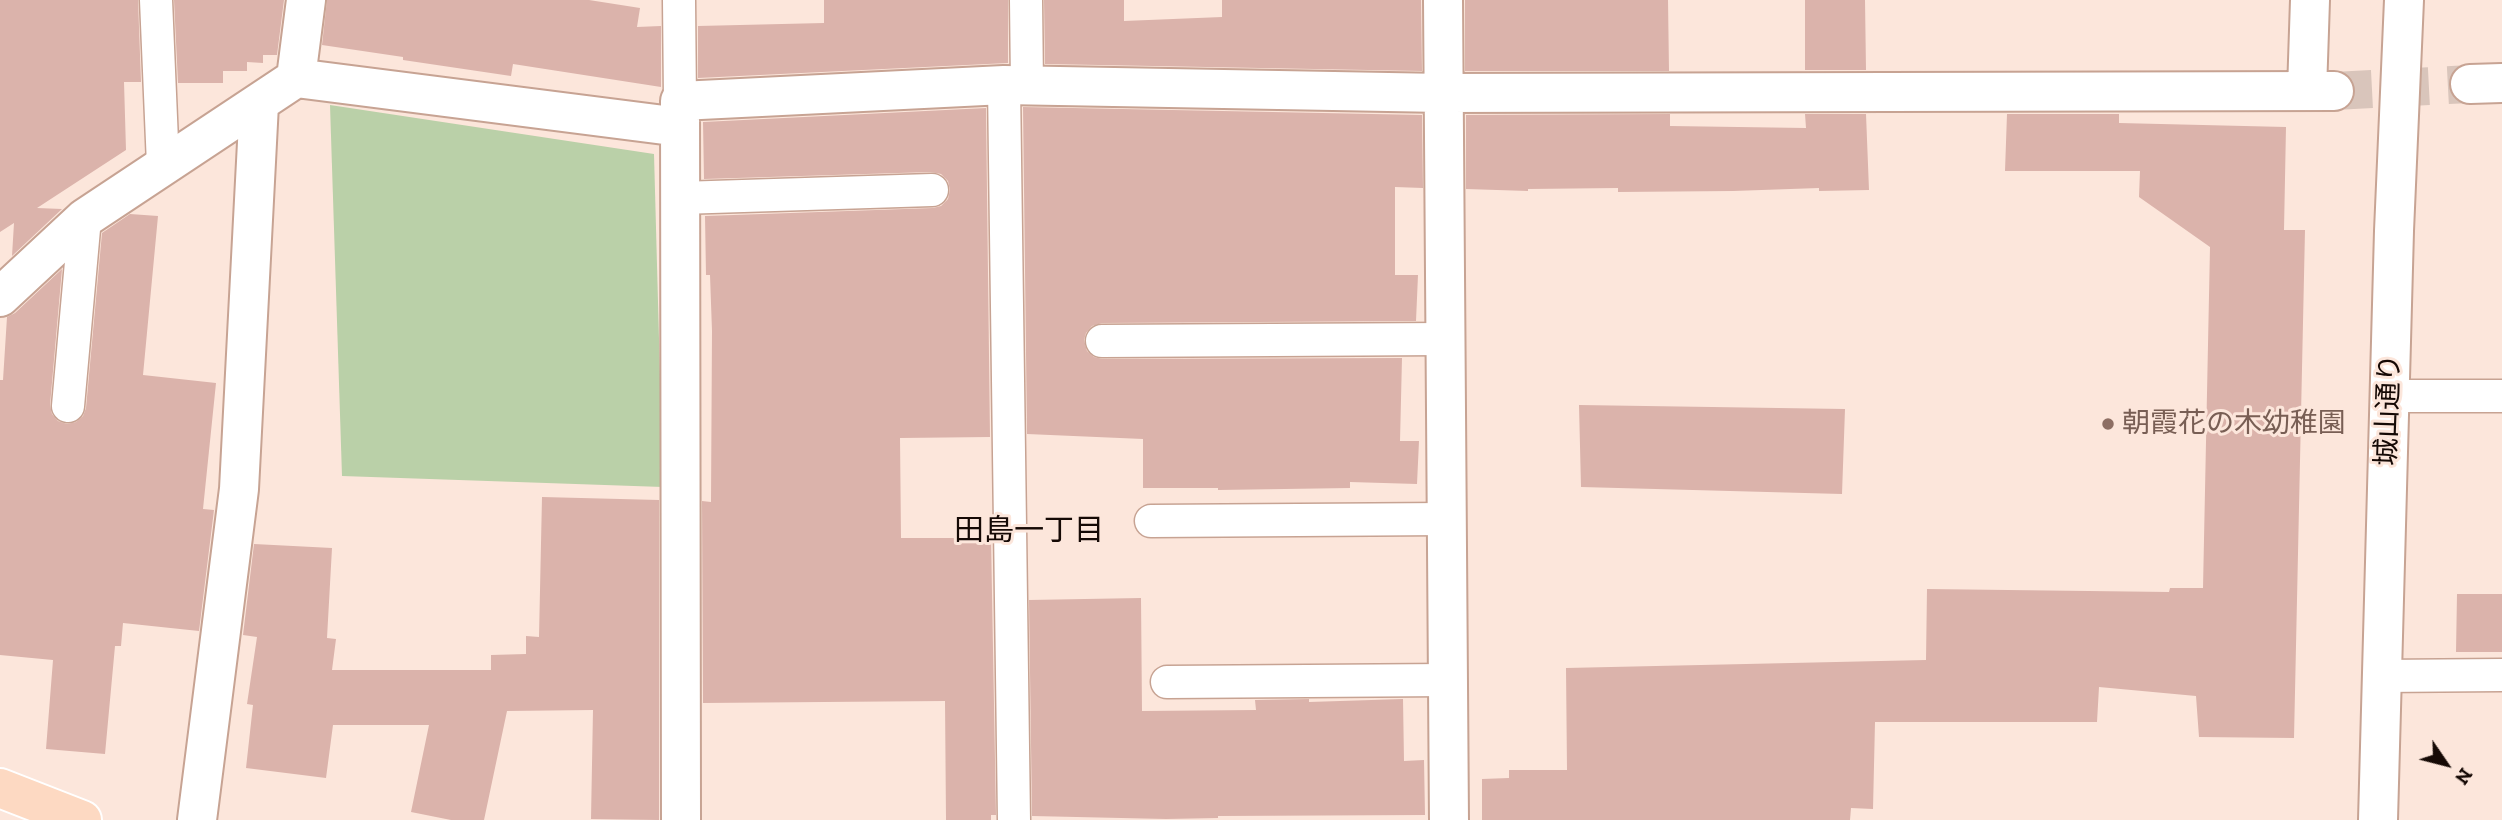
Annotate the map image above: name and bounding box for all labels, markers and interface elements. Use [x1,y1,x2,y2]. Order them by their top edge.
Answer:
street label: 城山通り [2370,353,2408,467]
place label: 朝霞花の木幼稚園 [2122,407,2346,441]
marker: 朝霞花の木幼稚園 [2100,416,2116,432]
district label: 田島一丁目 [954,513,1104,549]
north arrow [2411,729,2481,799]
text: N [2450,764,2477,789]

